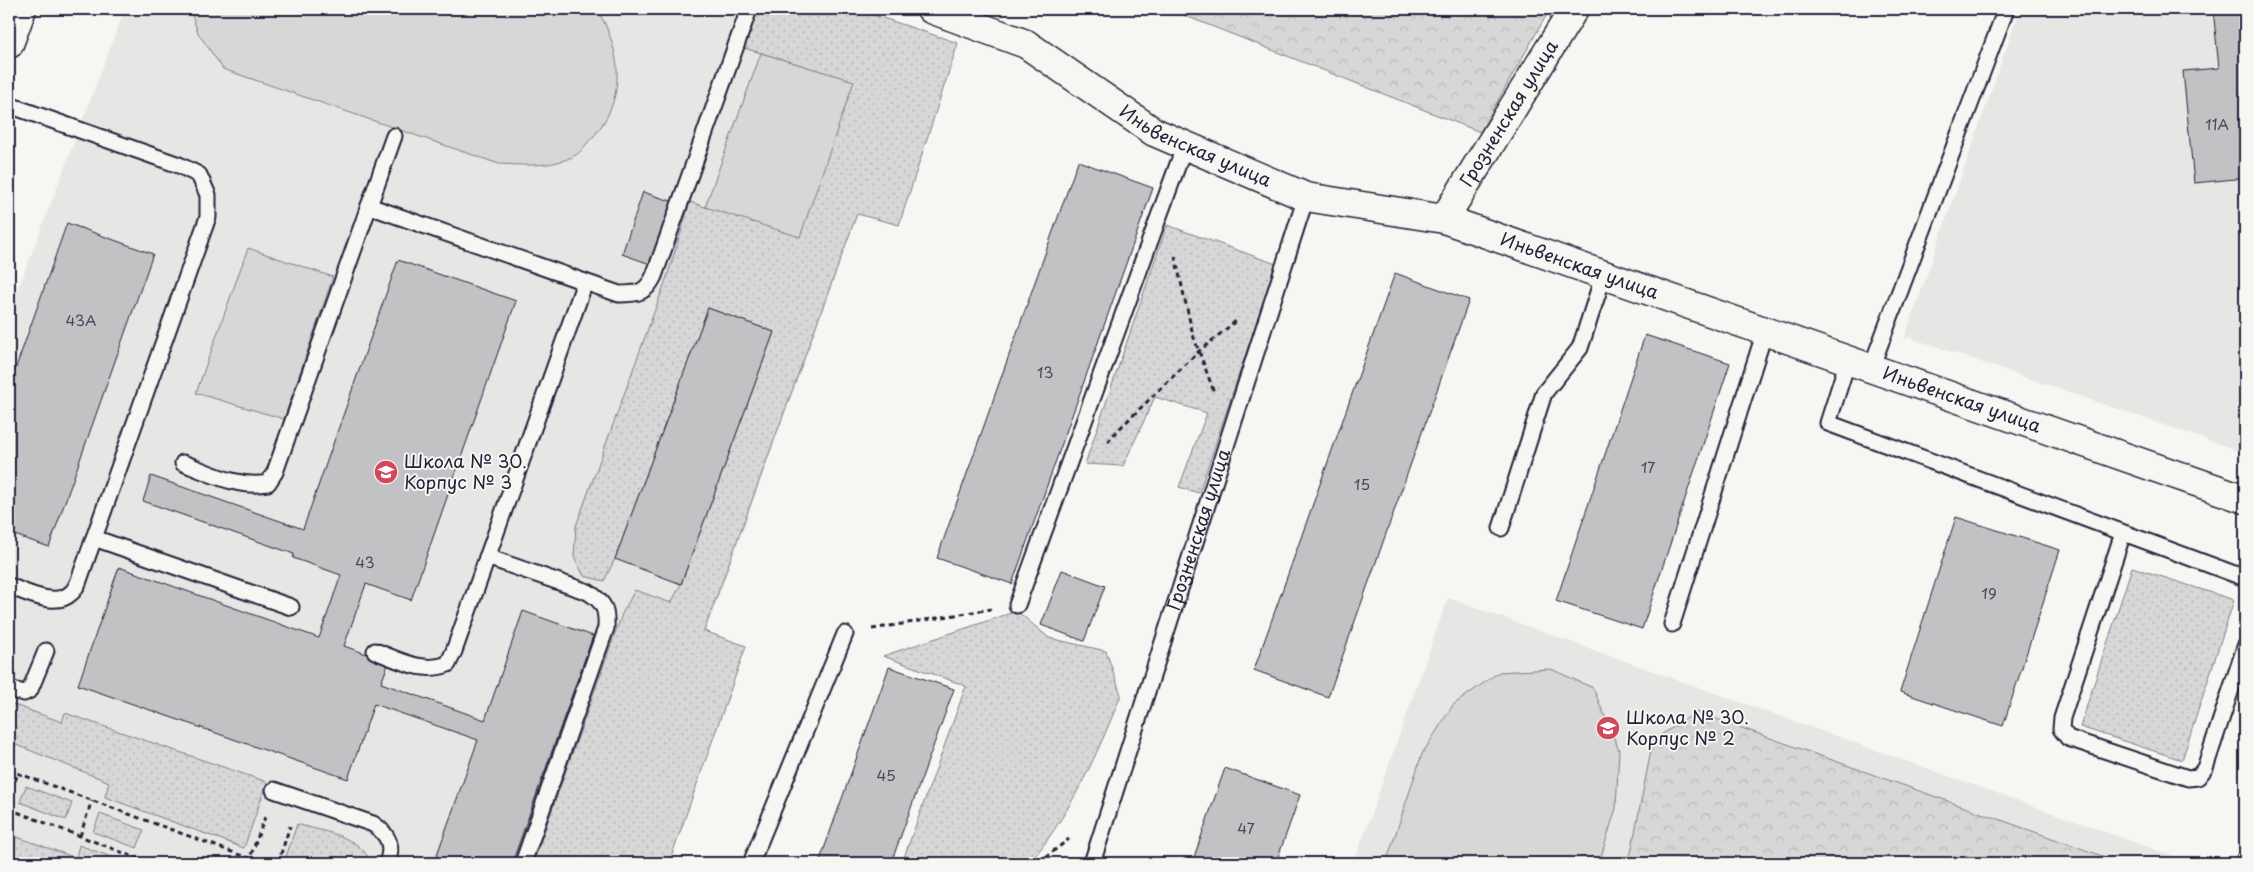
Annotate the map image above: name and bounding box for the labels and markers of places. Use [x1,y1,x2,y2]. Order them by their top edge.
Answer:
place label: Школа № 30. Корпус № 3 [404,447,527,495]
school or university icon: Школа № 30. Корпус № 3 [373,459,399,485]
place label: Школа № 30. Корпус № 2 [1626,703,1749,751]
school or university icon: Школа № 30. Корпус № 2 [1595,715,1621,741]

